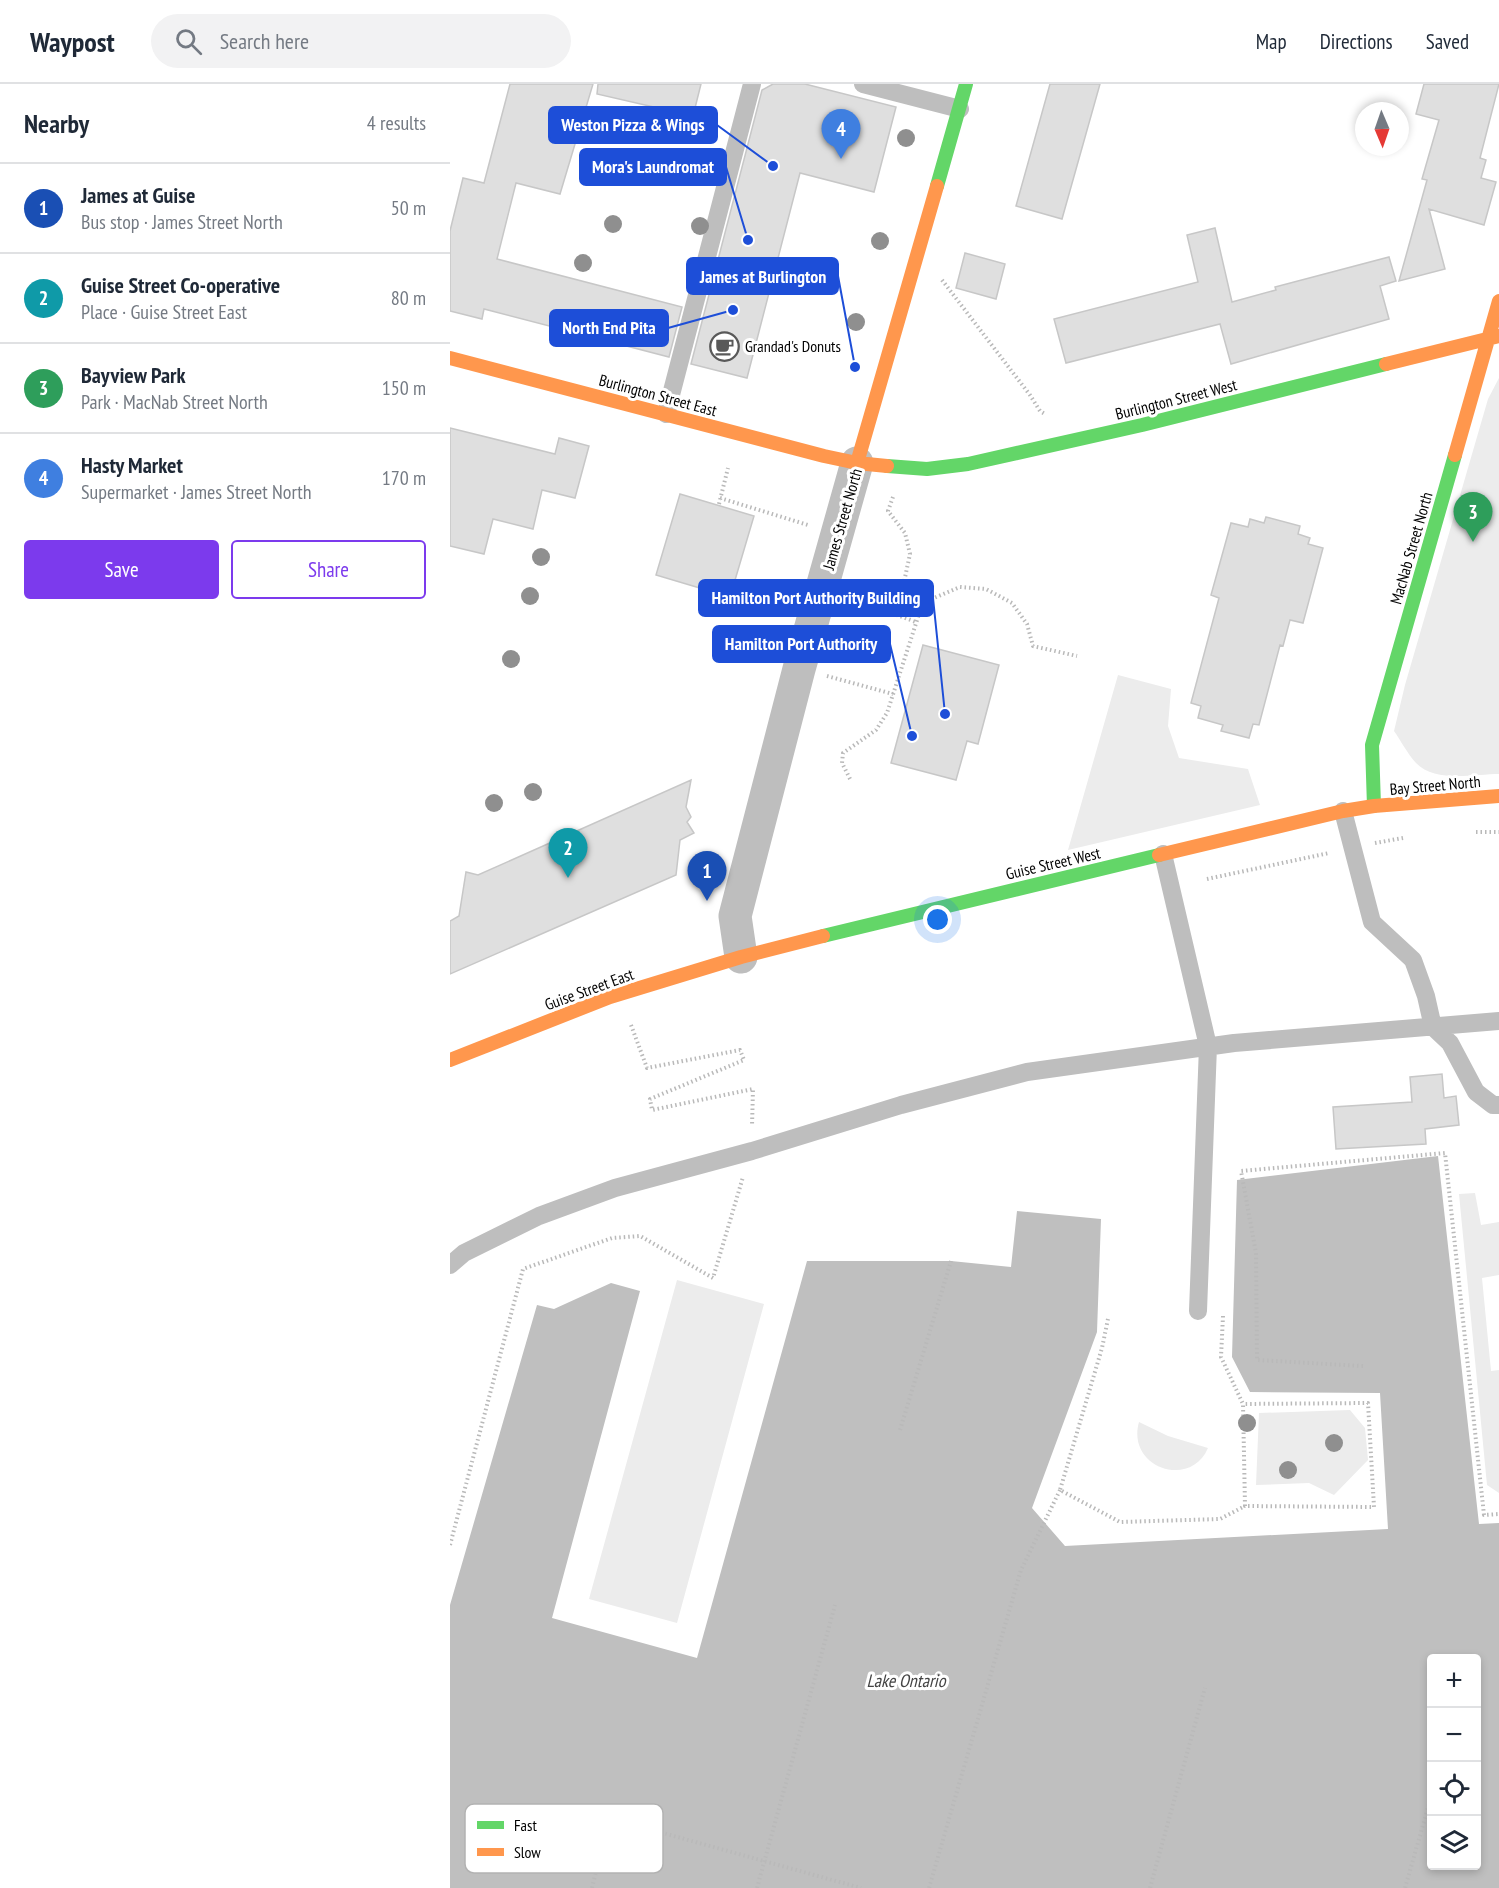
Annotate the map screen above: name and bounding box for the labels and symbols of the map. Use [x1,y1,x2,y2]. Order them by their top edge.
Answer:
north arrow [1355,102,1409,156]
callout: Weston Pizza & Wings [549,107,717,143]
pin: 4 [822,110,860,159]
text: Weston Pizza & Wings [560,113,705,136]
callout: Mora's Laundromat [580,149,726,185]
text: Mora's Laundromat [592,155,715,178]
callout: James at Burlington [687,258,838,294]
text: James at Burlington [699,265,826,288]
callout: North End Pita [550,310,668,346]
text: North End Pita [562,316,656,339]
cafe icon: Grandad's Donuts [708,330,740,362]
place label: Grandad's Donuts [745,336,841,356]
street label: Burlington Street East [597,370,720,420]
street label: Burlington Street West [1113,374,1239,424]
street label: James Street North [818,466,866,573]
street label: MacNab Street North [1385,490,1437,606]
pin: 3 [1454,492,1492,542]
callout: Hamilton Port Authority Building [699,580,933,616]
text: Hamilton Port Authority Building [712,586,920,609]
callout: Hamilton Port Authority [713,626,890,662]
text: Hamilton Port Authority [725,632,878,655]
street label: Bay Street North [1389,771,1481,799]
pin: 2 [548,828,588,878]
street label: Guise Street West [1004,842,1103,884]
pin: 1 [688,852,726,901]
your location [923,905,952,934]
street label: Guise Street East [542,963,637,1014]
water label: Lake Ontario [866,1669,947,1692]
legend [465,1804,663,1873]
text: Fast [514,1815,537,1835]
text: Slow [514,1842,541,1862]

